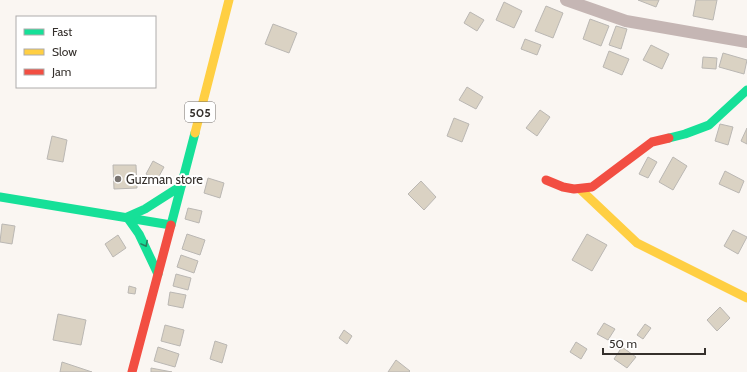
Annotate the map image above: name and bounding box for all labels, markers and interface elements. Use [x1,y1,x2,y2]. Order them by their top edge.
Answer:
legend [16,16,156,88]
text: Fast [52,24,72,39]
text: Slow [52,44,77,59]
text: Jam [51,64,71,79]
road number: 505 [185,102,215,122]
place label: Guzman store [126,171,203,187]
marker: Guzman store [113,174,123,184]
one-way arrow [140,240,147,247]
scale bar [603,330,705,356]
text: 50 m [609,336,637,351]

